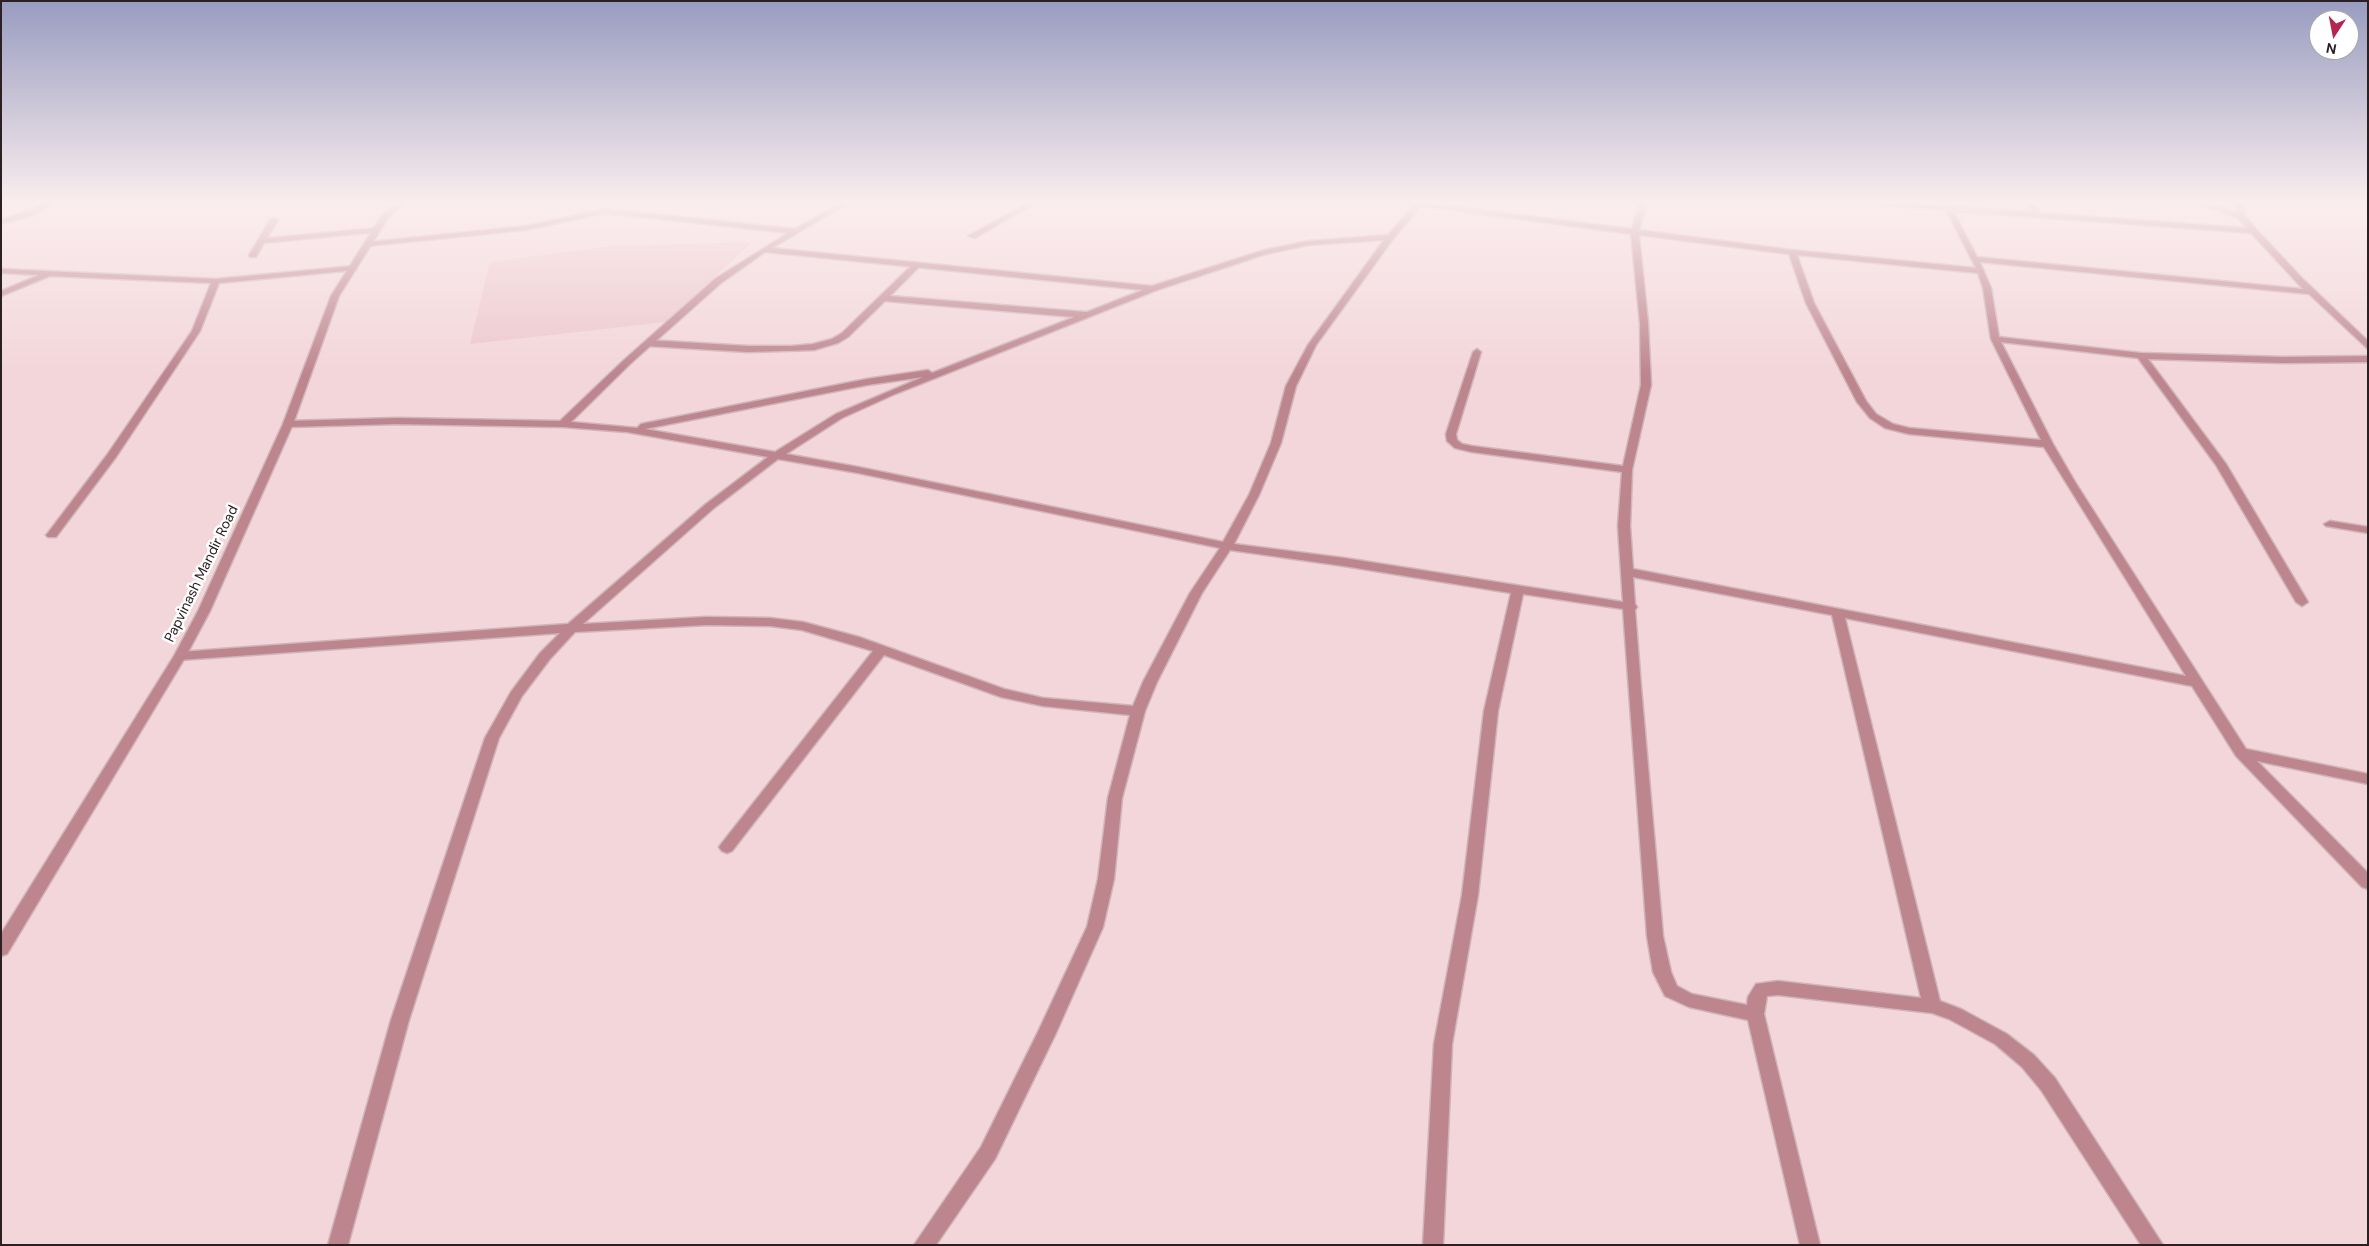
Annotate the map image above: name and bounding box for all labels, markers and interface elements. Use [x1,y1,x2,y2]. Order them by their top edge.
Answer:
north arrow [2309,10,2359,60]
text: N [2325,39,2338,59]
street label: Papvinash Mandir Road [162,503,242,645]

